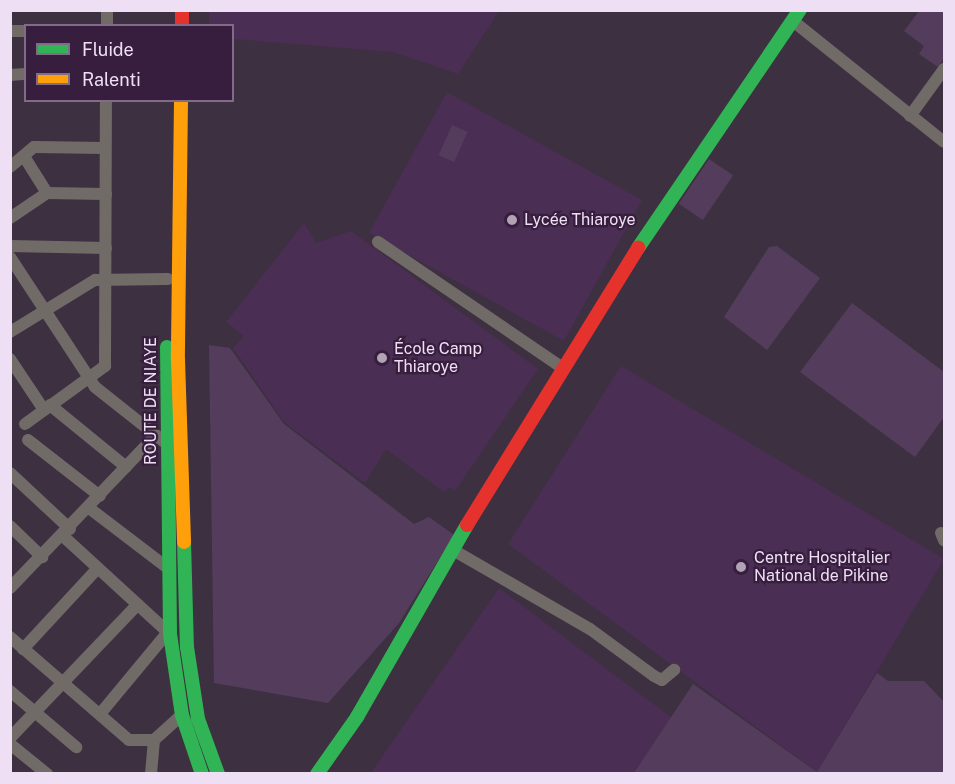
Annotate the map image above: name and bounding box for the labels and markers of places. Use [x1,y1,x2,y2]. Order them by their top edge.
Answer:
place label: Lycée Thiaroye [524,210,636,230]
marker: Lycée Thiaroye [505,213,519,227]
place label: École Camp Thiaroye [394,339,482,377]
marker: École Camp Thiaroye [375,351,389,365]
place label: Centre Hospitalier National de Pikine [754,548,890,586]
marker: Centre Hospitalier National de Pikine [732,558,750,576]

